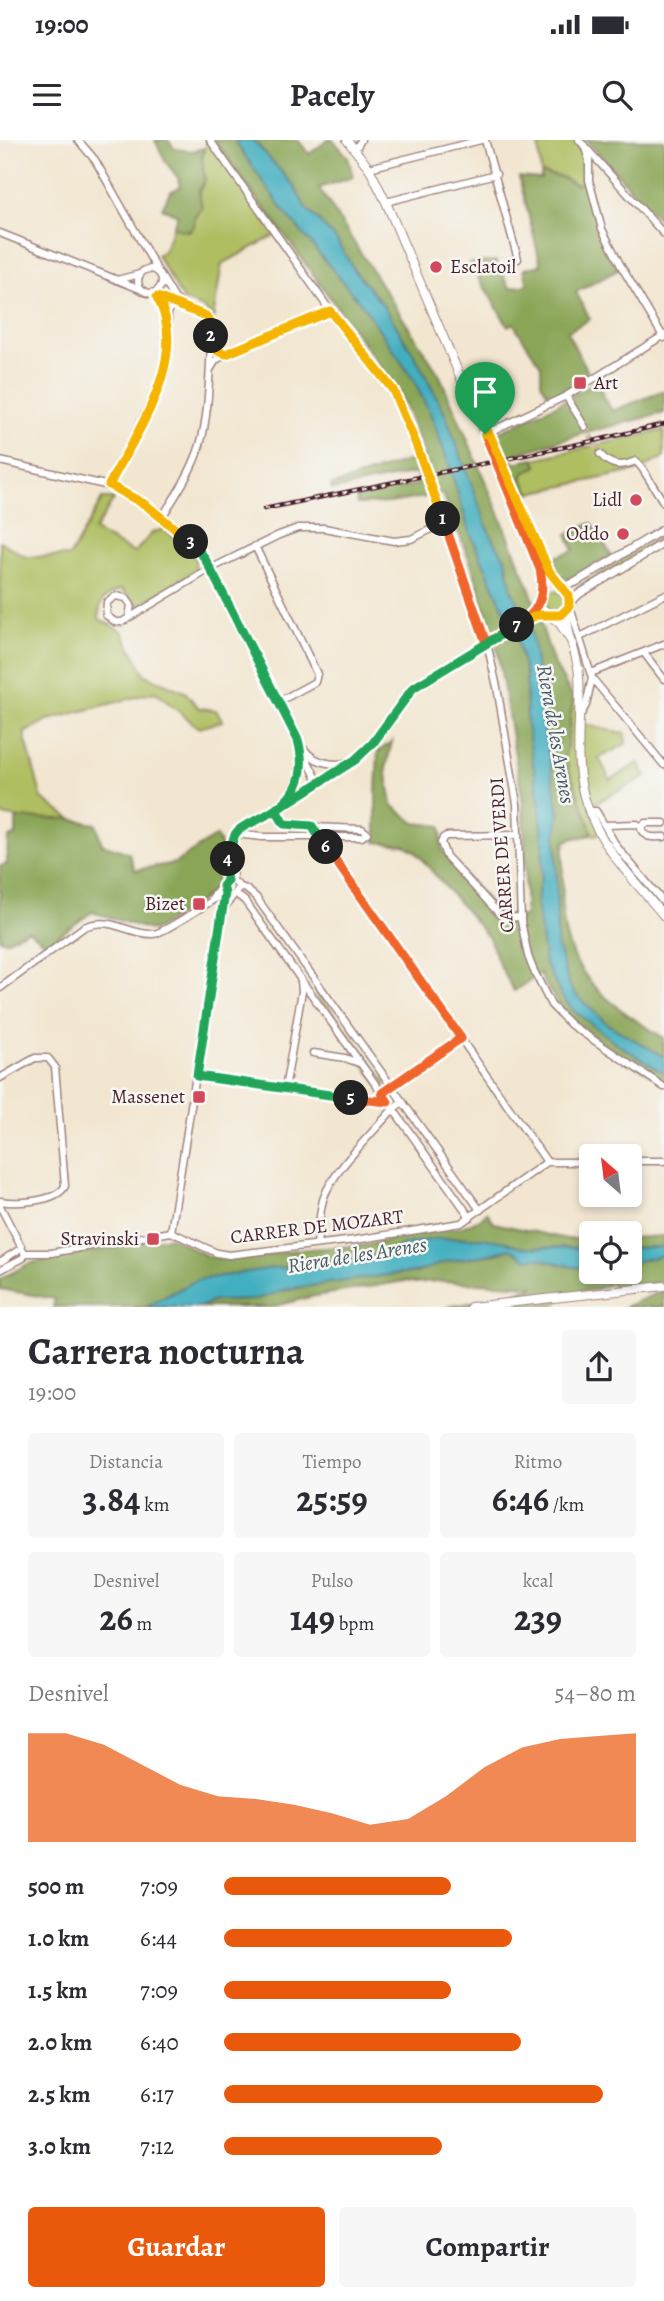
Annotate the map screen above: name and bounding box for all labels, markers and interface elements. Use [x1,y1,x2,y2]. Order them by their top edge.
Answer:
text: 19:00 [35,7,89,42]
text: Pacely [290,73,374,117]
icon: menu [28,76,66,114]
icon: search [598,76,636,114]
place label: Esclatoil [450,254,517,280]
marker: Esclatoil [428,259,444,275]
pin: 2 [194,318,228,354]
text: 2 [206,322,215,348]
pin [455,362,515,434]
place label: Art [593,370,618,396]
icon: arrive [466,373,504,411]
marker: Art [572,375,588,391]
place label: Lidl [592,487,622,513]
marker: Lidl [628,492,644,508]
pin: 1 [426,502,460,536]
text: 1 [439,505,446,531]
place label: Oddo [566,521,609,547]
pin: 3 [174,524,208,560]
marker: Oddo [615,526,631,542]
text: 3 [186,528,195,554]
pin: 7 [500,608,534,643]
text: 7 [512,611,521,637]
water label: Riera de les Arenes [530,662,582,806]
street label: CARRER DE VERDI [484,776,520,934]
pin: 6 [308,830,344,864]
text: 6 [321,833,330,859]
pin: 4 [210,842,246,876]
text: 4 [223,845,232,871]
place label: Bizet [145,891,185,917]
marker: Bizet [191,896,207,912]
pin: 5 [334,1080,368,1116]
place label: Massenet [111,1084,185,1110]
text: 5 [346,1084,355,1110]
marker: Massenet [191,1089,207,1105]
north arrow [579,1144,642,1208]
map controls [579,1144,642,1284]
street label: CARRER DE MOZART [229,1203,406,1251]
button: locate [579,1221,642,1284]
place label: Stravinski [60,1226,139,1252]
water label: Riera de les Arenes [285,1230,429,1280]
marker: Stravinski [145,1231,161,1247]
text: Carrera nocturna [28,1325,304,1377]
button: share [562,1330,636,1404]
text: 19:00 [28,1377,76,1408]
text: Distancia [89,1449,163,1475]
text: Tiempo [303,1449,361,1475]
text: Ritmo [514,1449,562,1475]
text: 3.84 [83,1475,140,1523]
text: 25:59 [296,1475,368,1523]
text: 6:46 [492,1475,549,1523]
text: km [140,1492,169,1518]
text: /km [549,1492,584,1518]
text: Desnivel [93,1568,159,1594]
text: Pulso [311,1568,353,1594]
text: kcal [523,1568,553,1594]
text: 26 [100,1594,133,1642]
text: 149 [290,1594,335,1642]
text: 239 [514,1594,562,1642]
text: m [133,1611,152,1637]
text: bpm [335,1611,374,1637]
text: Desnivel [28,1678,109,1709]
text: 54–80 m [555,1678,636,1709]
text: 500 m [28,1871,84,1902]
text: 7:09 [140,1871,178,1902]
text: 1.0 km [28,1923,89,1954]
text: 6:44 [140,1923,177,1954]
text: 1.5 km [28,1975,88,2006]
text: 7:09 [140,1975,178,2006]
text: 2.0 km [28,2027,92,2058]
text: 6:40 [140,2027,179,2058]
text: 2.5 km [28,2079,90,2110]
text: 6:17 [140,2079,174,2110]
text: 3.0 km [28,2131,91,2162]
text: 7:12 [140,2131,174,2162]
button: Guardar [28,2207,325,2287]
button: Compartir [339,2207,636,2287]

